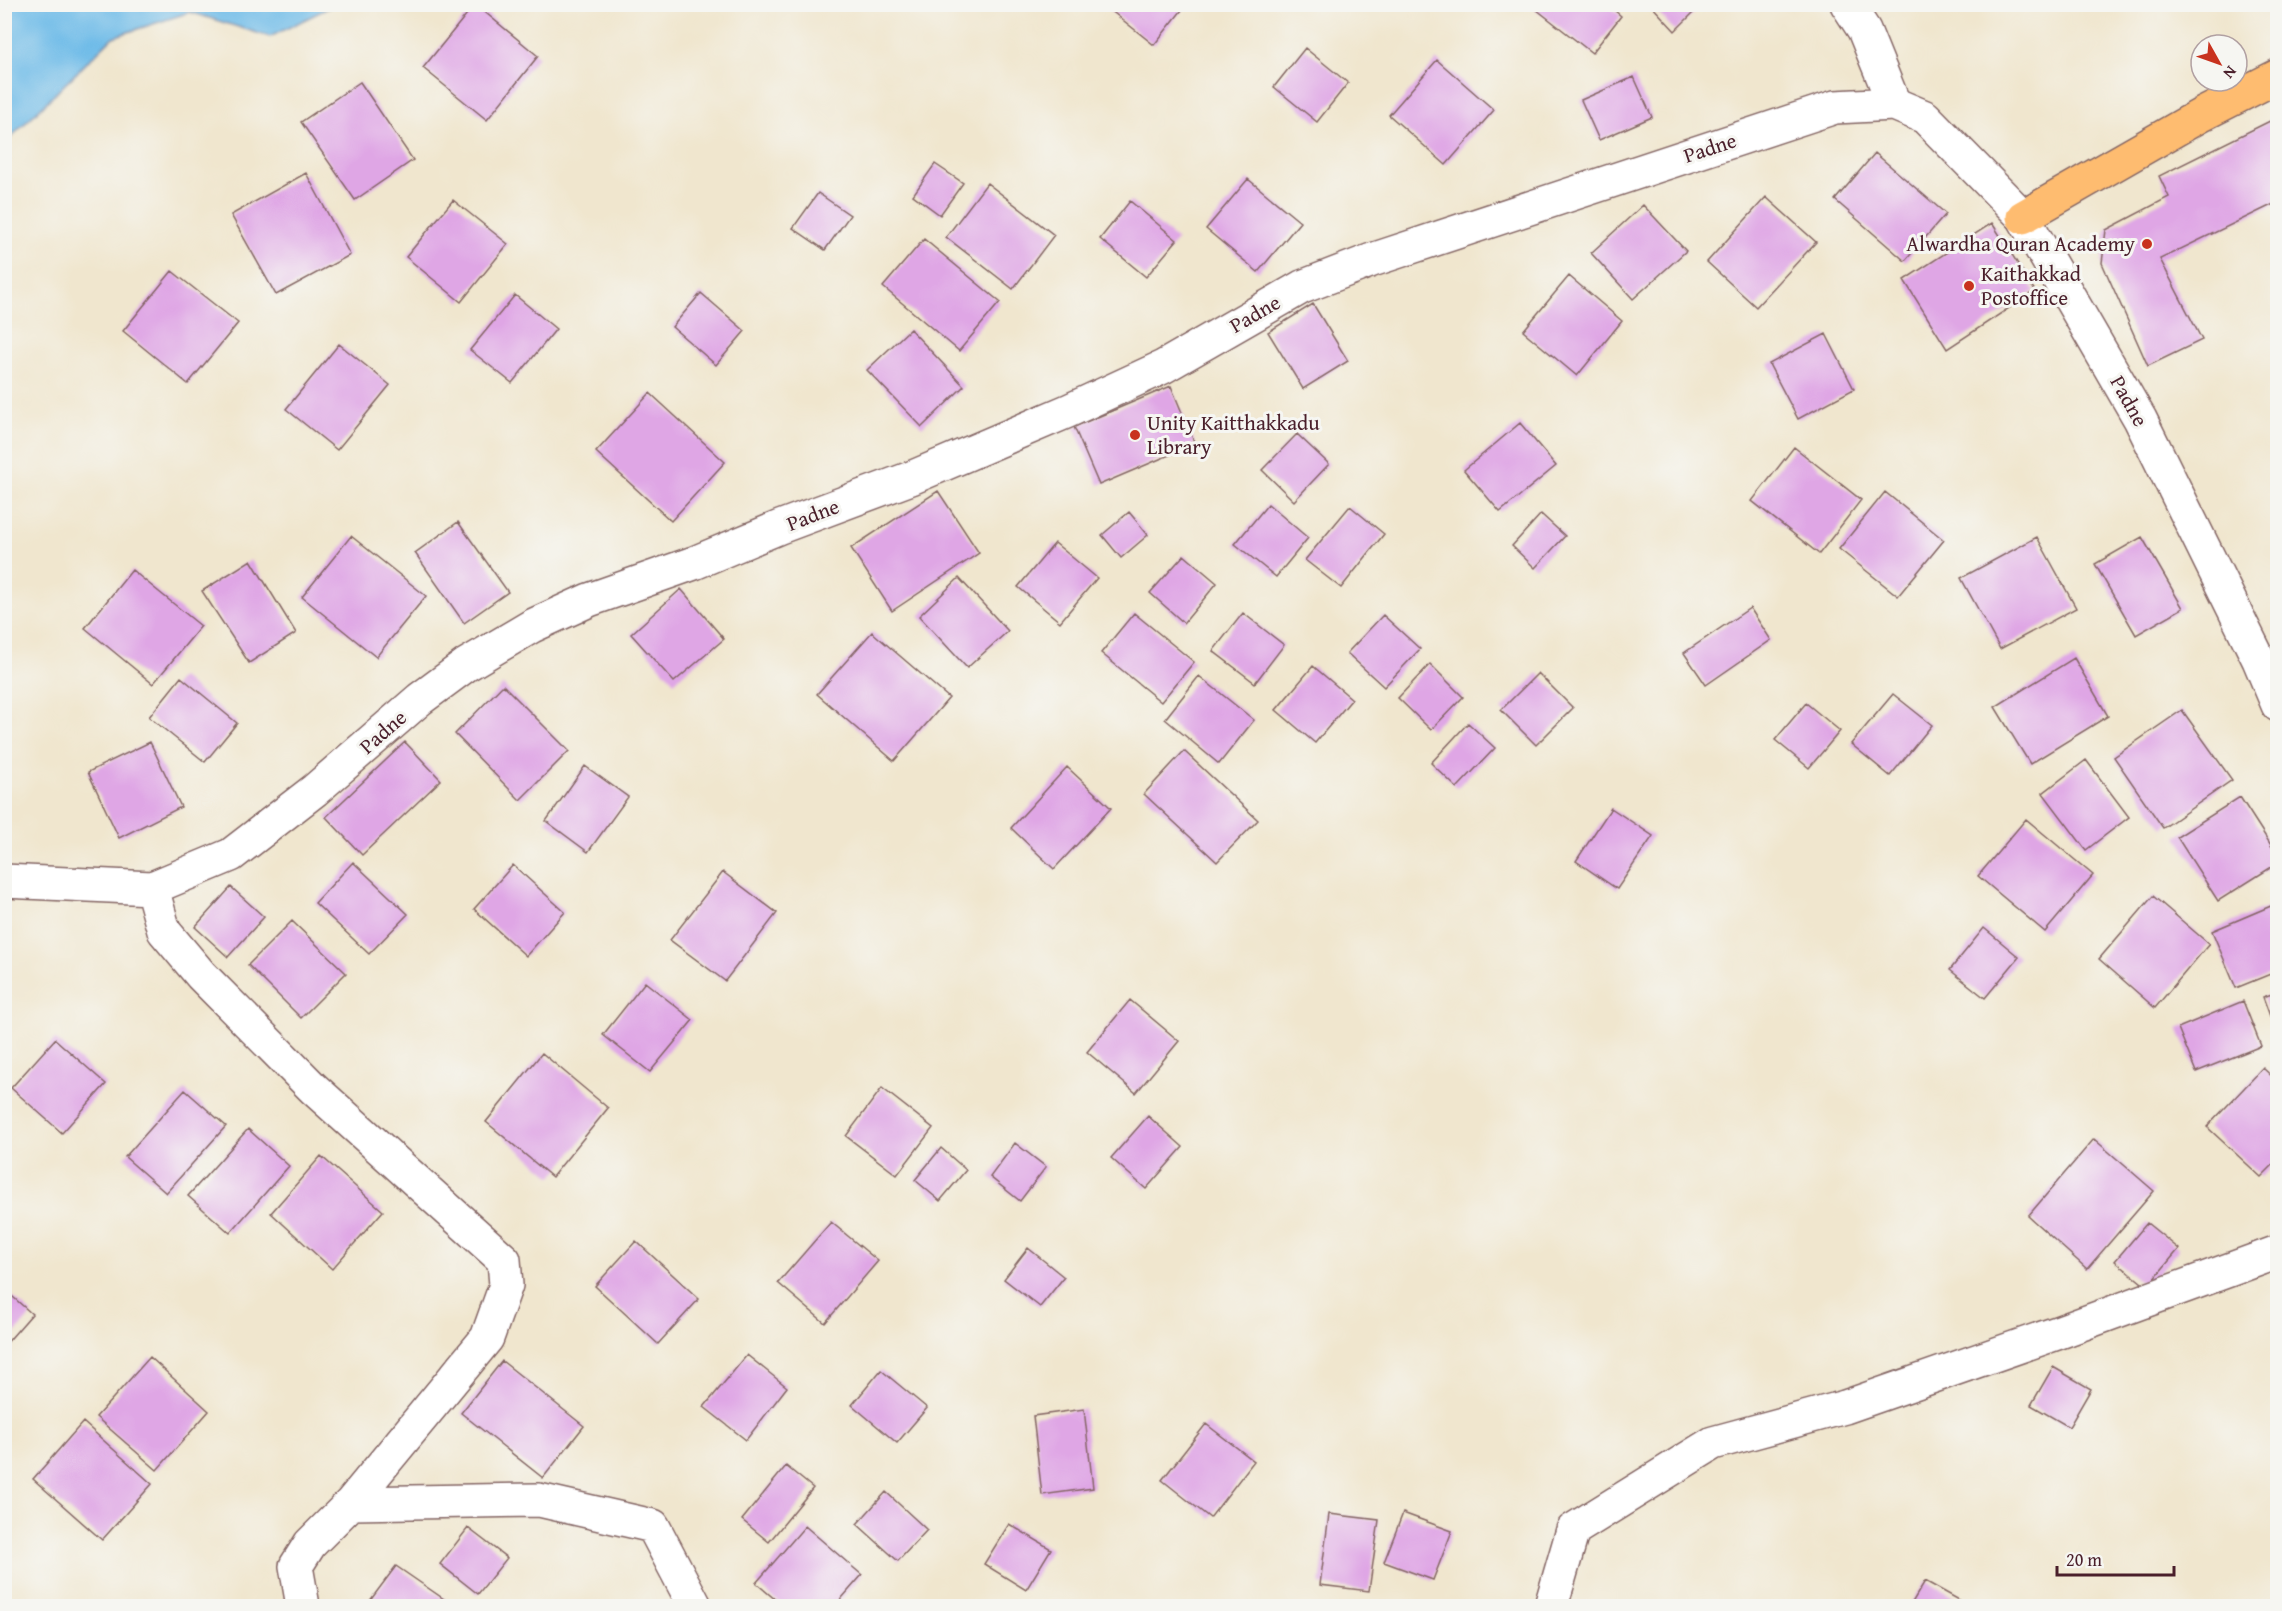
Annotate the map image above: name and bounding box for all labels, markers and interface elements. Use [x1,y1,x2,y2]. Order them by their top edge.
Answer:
north arrow [2189,33,2249,93]
text: N [2218,61,2243,85]
street label: Padne [1679,124,1740,171]
place label: Alwardha Quran Academy [1906,228,2136,259]
marker: Alwardha Quran Academy [2140,237,2154,251]
place label: Kaithakkad Postoffice [1981,258,2082,313]
marker: Kaithakkad Postoffice [1962,279,1976,293]
street label: Padne [1224,287,1286,341]
street label: Padne [2103,370,2156,432]
place label: Unity Kaitthakkadu Library [1147,407,1320,462]
marker: Unity Kaitthakkadu Library [1128,428,1142,442]
street label: Padne [782,490,844,539]
street label: Padne [352,702,413,761]
scale bar [2057,1539,2174,1577]
text: 20 m [2066,1546,2102,1573]

